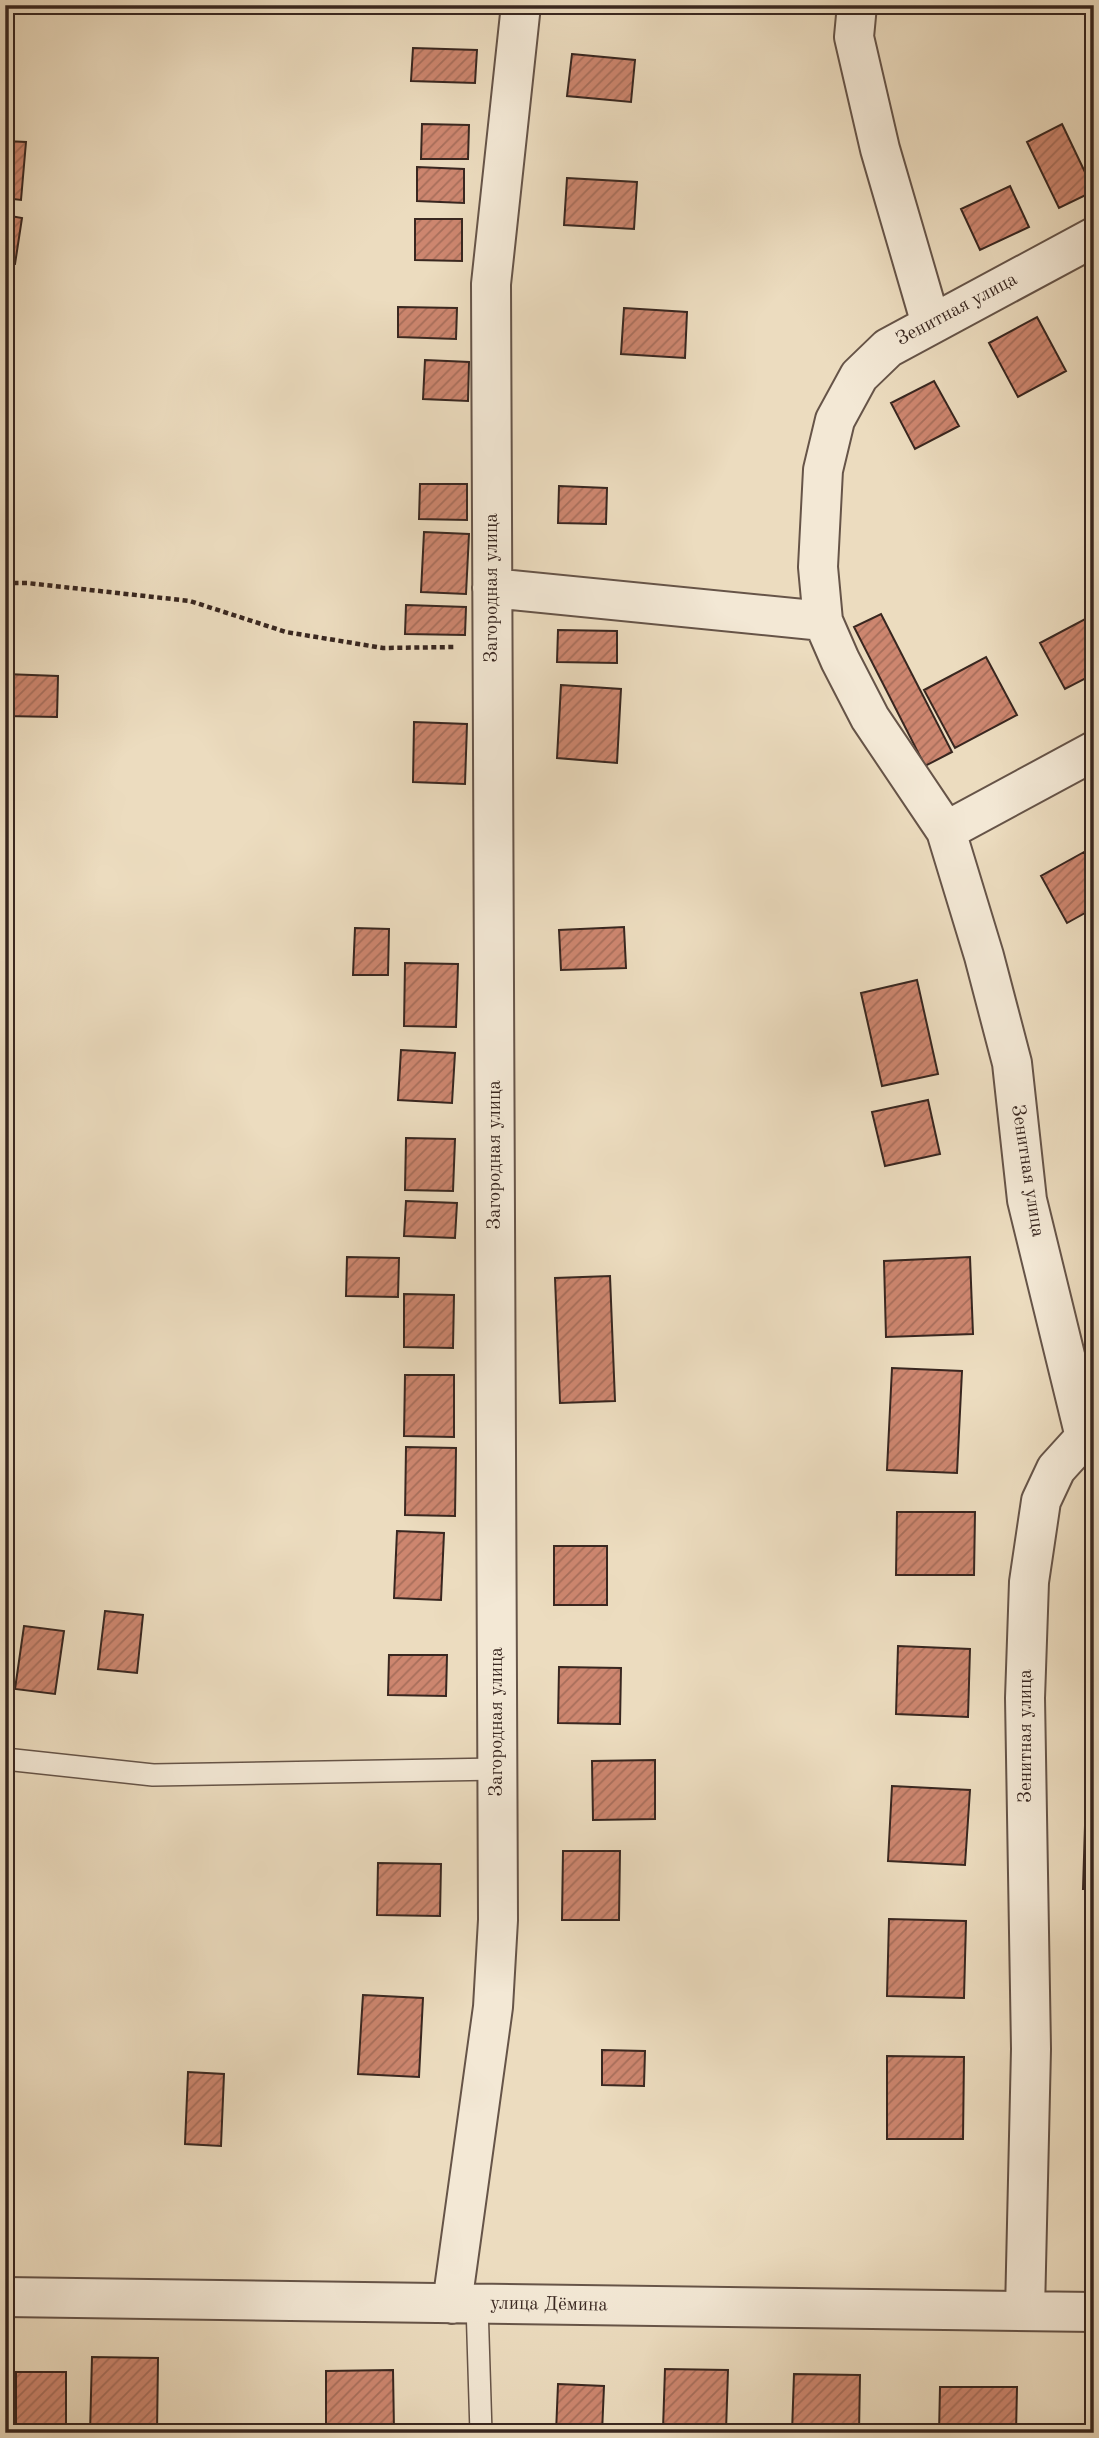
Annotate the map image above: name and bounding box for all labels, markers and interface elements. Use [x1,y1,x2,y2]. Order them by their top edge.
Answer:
street label: Зенитная улица [893,270,1021,350]
street label: Загородная улица [483,513,502,663]
street label: Загородная улица [486,1080,505,1230]
street label: Зенитная улица [1007,1103,1047,1239]
street label: Загородная улица [488,1647,507,1797]
street label: Зенитная улица [1017,1668,1036,1803]
street label: улица Дёмина [490,2294,609,2316]

